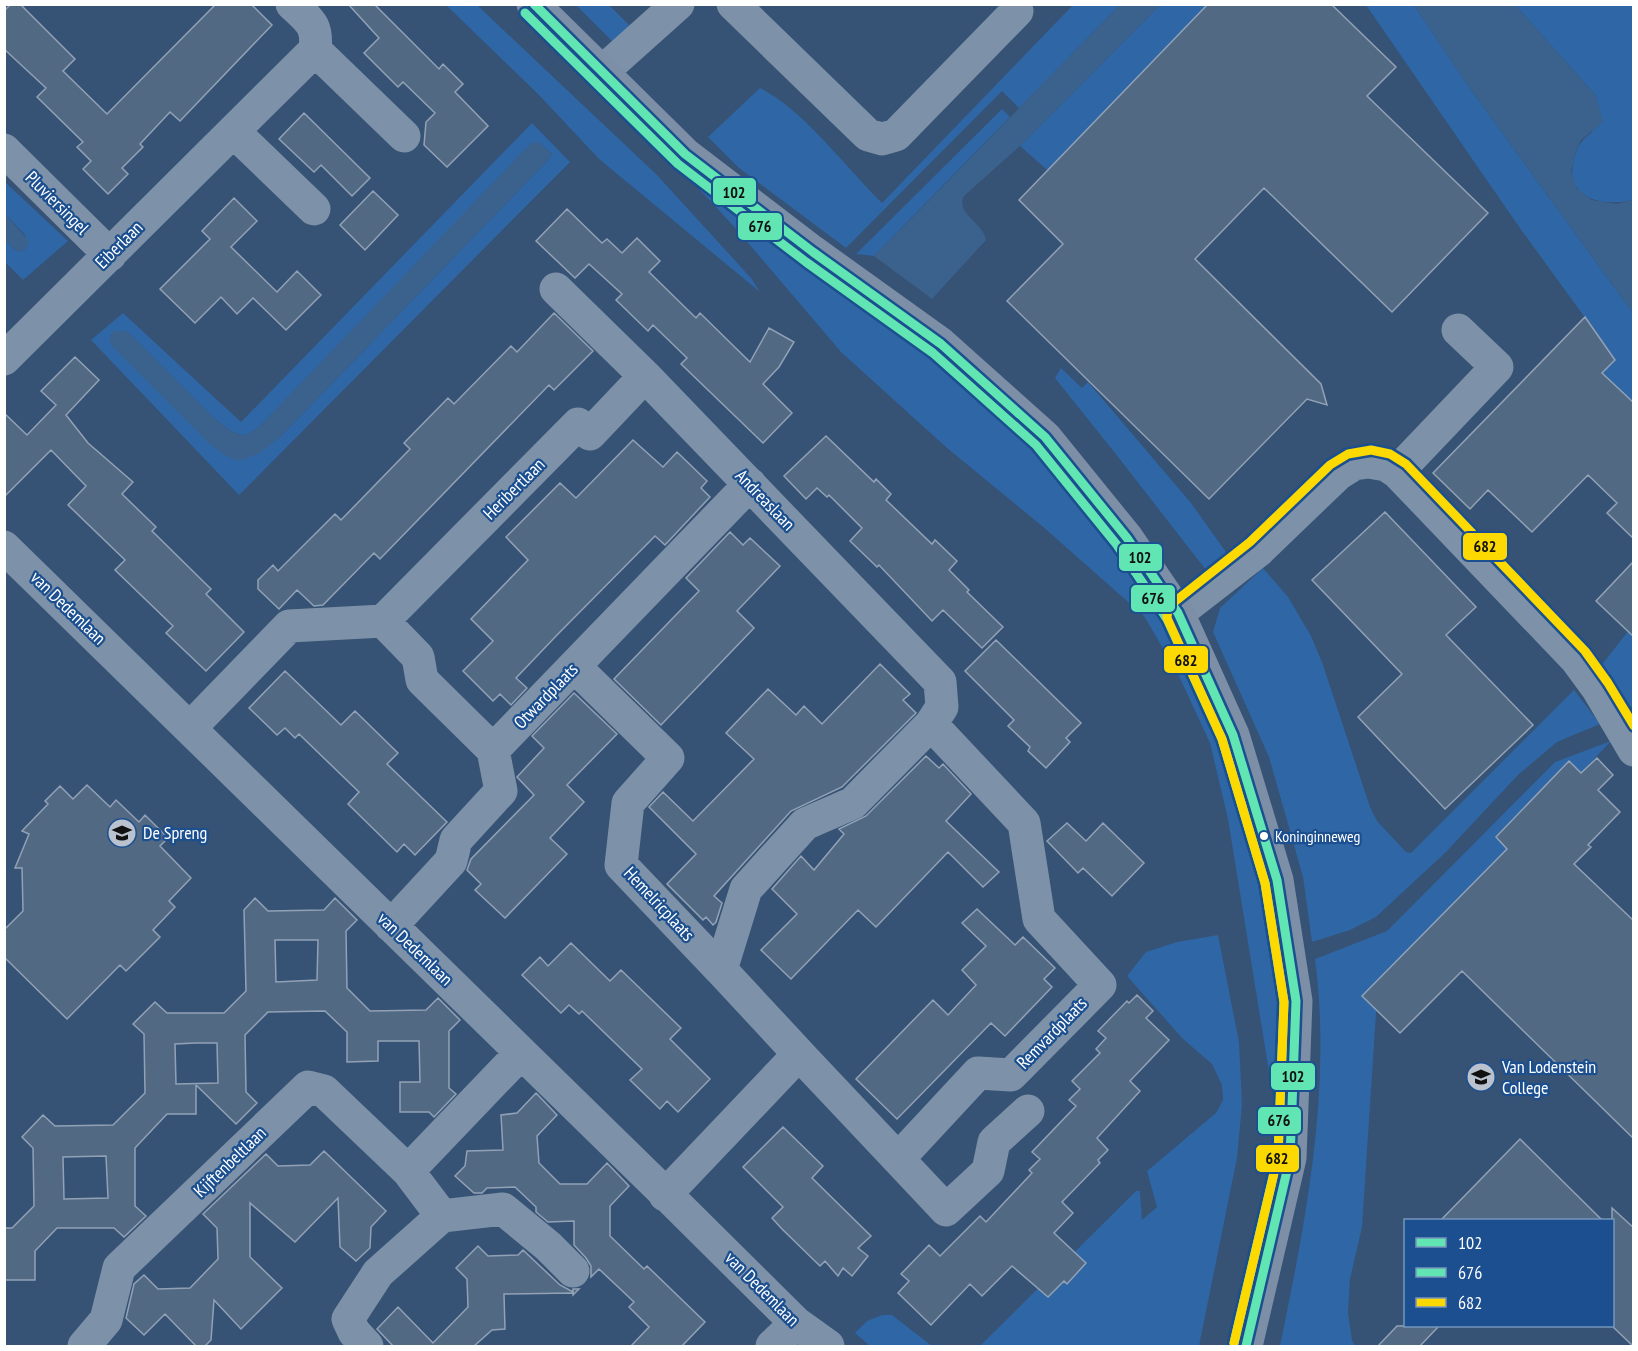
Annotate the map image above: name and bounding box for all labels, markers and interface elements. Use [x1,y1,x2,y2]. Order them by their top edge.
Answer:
street label: Pluviersingel [21,166,95,240]
line badge: 102 [712,177,757,206]
text: 102 [723,182,745,202]
line badge: 676 [737,212,783,241]
street label: Eiberlaan [90,216,147,273]
text: 676 [749,216,772,236]
street label: Heribertlaan [478,453,549,524]
street label: Andreaslaan [731,464,800,535]
line badge: 682 [1462,532,1508,561]
text: 682 [1474,536,1496,556]
line badge: 102 [1118,543,1163,572]
text: 102 [1129,547,1151,567]
street label: van Dedemlaan [26,566,111,649]
line badge: 676 [1130,584,1176,613]
text: 676 [1142,588,1165,608]
line badge: 682 [1163,645,1209,674]
text: 682 [1175,650,1197,670]
street label: Otwardplaats [509,658,583,733]
school or university icon: De Spreng [106,817,138,849]
place label: De Spreng [143,821,207,844]
place label: Koninginneweg [1275,826,1360,846]
marker: Koninginneweg [1258,830,1270,842]
street label: Hemelricplaats [619,862,700,946]
street label: van Dedemlaan [373,907,458,990]
street label: Remvardplaats [1012,992,1092,1074]
place label: Van Lodenstein College [1501,1055,1596,1099]
school or university icon: Van Lodenstein College [1465,1061,1497,1093]
line badge: 102 [1270,1062,1316,1091]
text: 102 [1282,1066,1304,1086]
line badge: 676 [1257,1106,1302,1135]
text: 676 [1268,1110,1291,1130]
street label: Kijftenbeltlaan [189,1121,271,1202]
line badge: 682 [1255,1144,1300,1173]
text: 682 [1266,1148,1288,1168]
legend [1404,1219,1614,1327]
text: 102 [1458,1231,1482,1254]
street label: van Dedemlaan [720,1246,805,1331]
text: 676 [1458,1261,1482,1284]
text: 682 [1458,1291,1482,1314]

